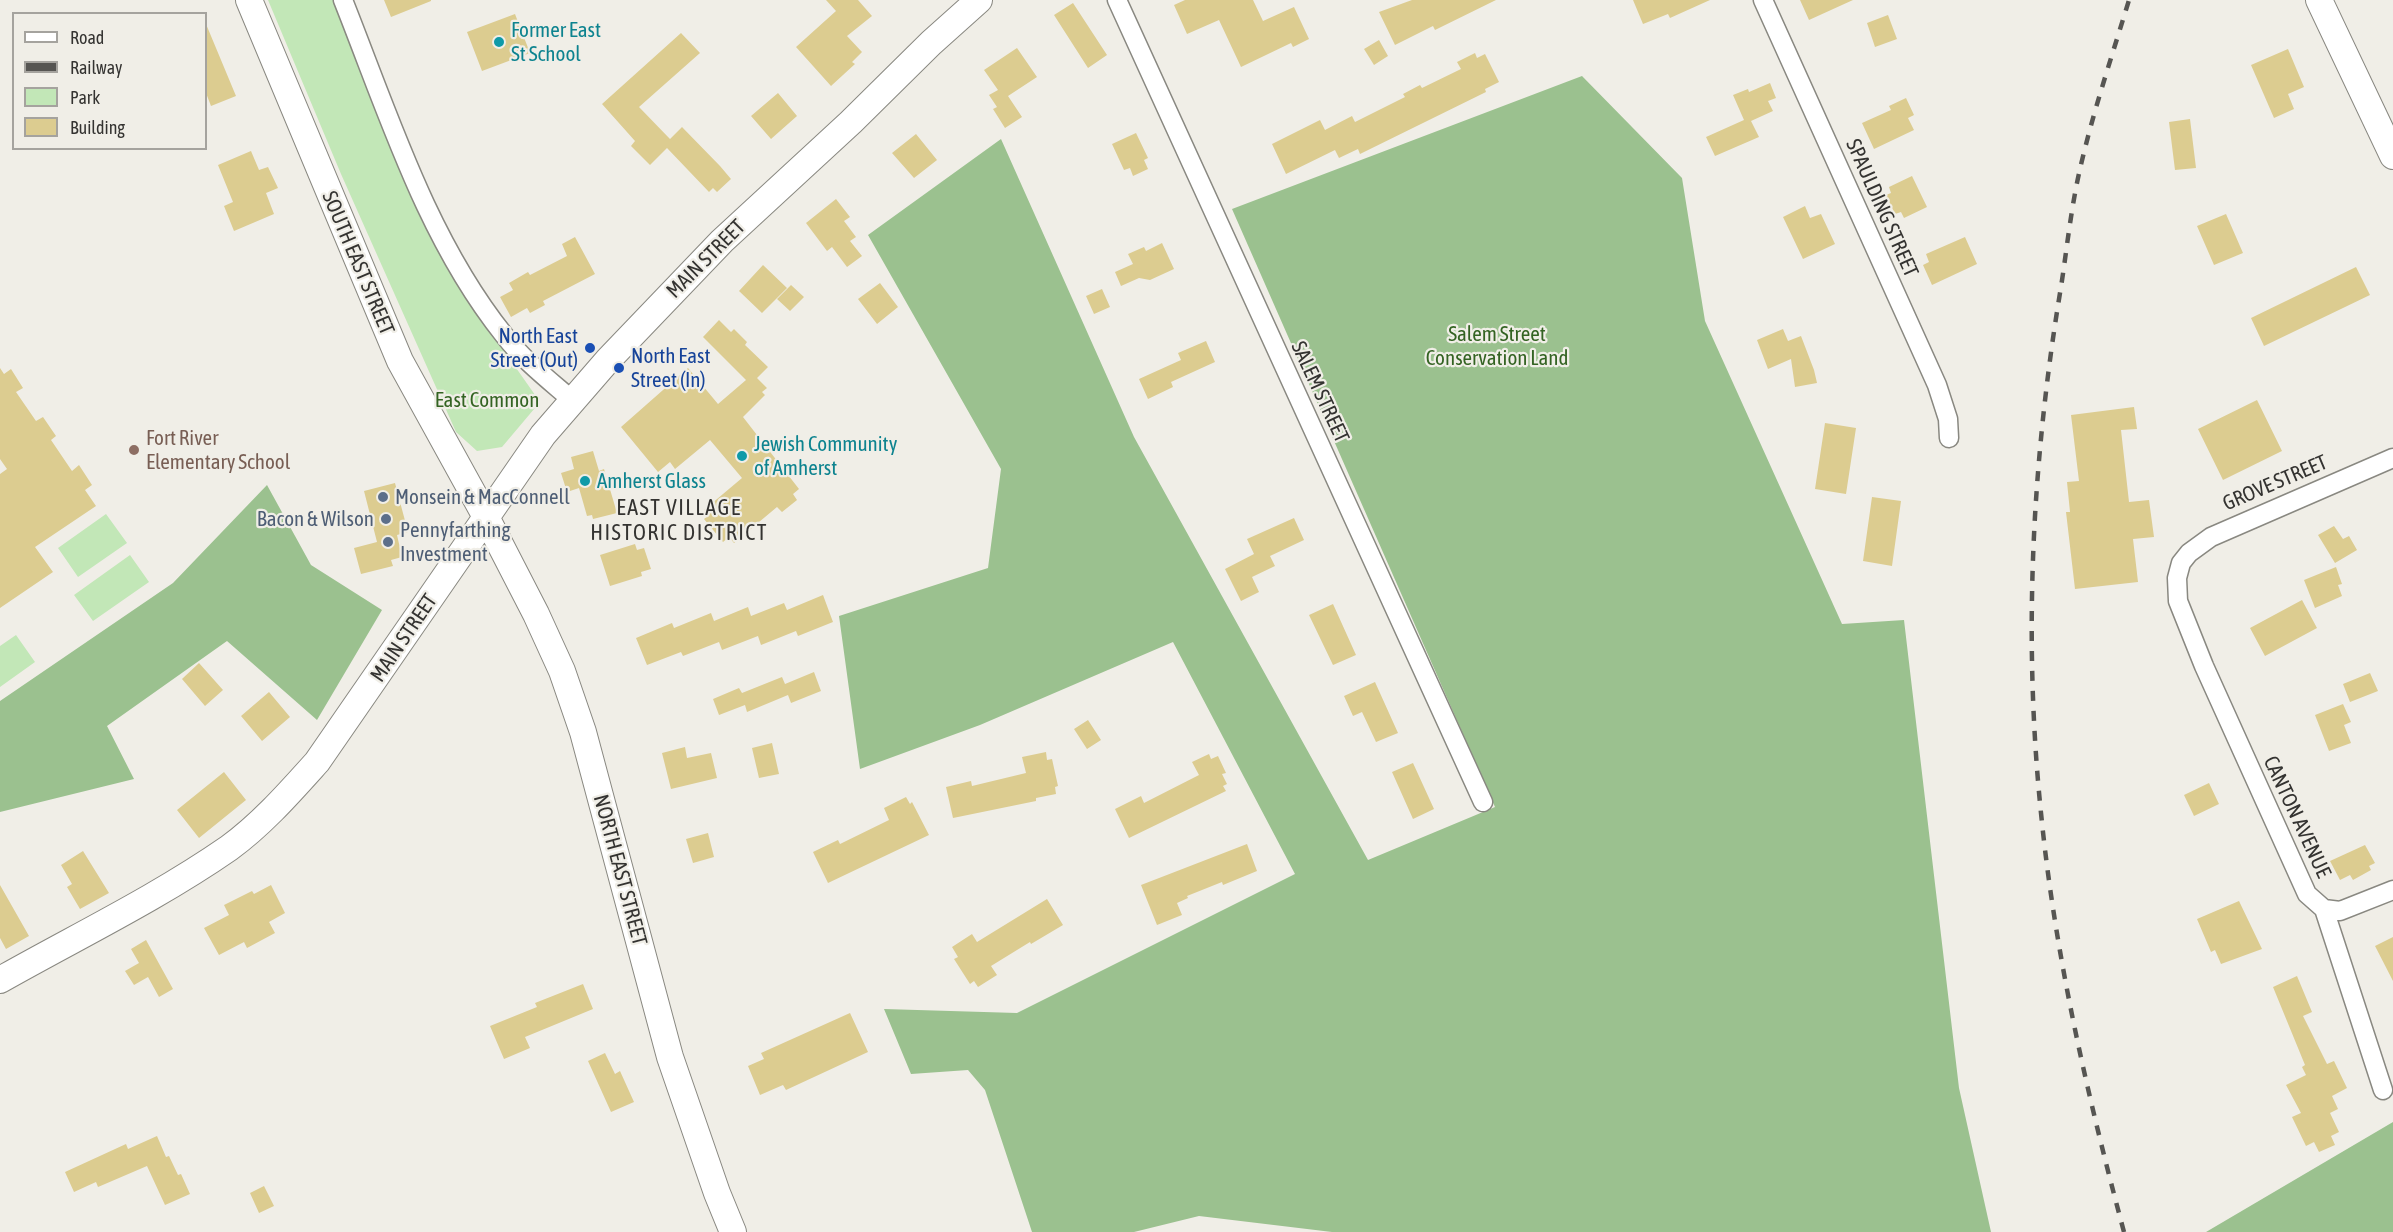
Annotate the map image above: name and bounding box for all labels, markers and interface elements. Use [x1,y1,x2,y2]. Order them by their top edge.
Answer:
legend [12,12,207,150]
place label: Former East St School [511,17,601,67]
text: Road [70,27,104,48]
marker: Former East St School [492,35,506,49]
text: Railway [70,57,122,78]
text: Park [70,87,100,108]
text: Building [70,117,125,138]
street label: SPAULDING STREET [1840,135,1924,281]
street label: SOUTH EAST STREET [316,187,400,339]
street label: MAIN STREET [662,215,750,303]
park label: Salem Street Conservation Land [1426,321,1568,371]
place label: North East Street (Out) [491,323,578,373]
street label: SALEM STREET [1286,337,1354,447]
marker: North East Street (Out) [583,341,597,355]
place label: North East Street (In) [631,343,711,393]
marker: North East Street (In) [612,361,626,375]
park label: East Common [435,387,539,413]
place label: Fort River Elementary School [146,425,290,475]
place label: Jewish Community of Amherst [754,431,897,481]
marker: Fort River Elementary School [127,443,141,457]
marker: Jewish Community of Amherst [735,449,749,463]
street label: GROVE STREET [2219,450,2331,516]
place label: Amherst Glass [597,468,706,494]
marker: Amherst Glass [578,474,592,488]
place label: Monsein & MacConnell [395,484,570,510]
marker: Monsein & MacConnell [376,490,390,504]
district label: EAST VILLAGE HISTORIC DISTRICT [590,495,768,546]
place label: Bacon & Wilson [257,506,374,532]
marker: Bacon & Wilson [379,512,393,526]
place label: Pennyfarthing Investment [400,517,510,567]
marker: Pennyfarthing Investment [381,535,395,549]
street label: MAIN STREET [365,589,443,687]
street label: CANTON AVENUE [2258,752,2336,882]
street label: NORTH EAST STREET [588,792,652,948]

